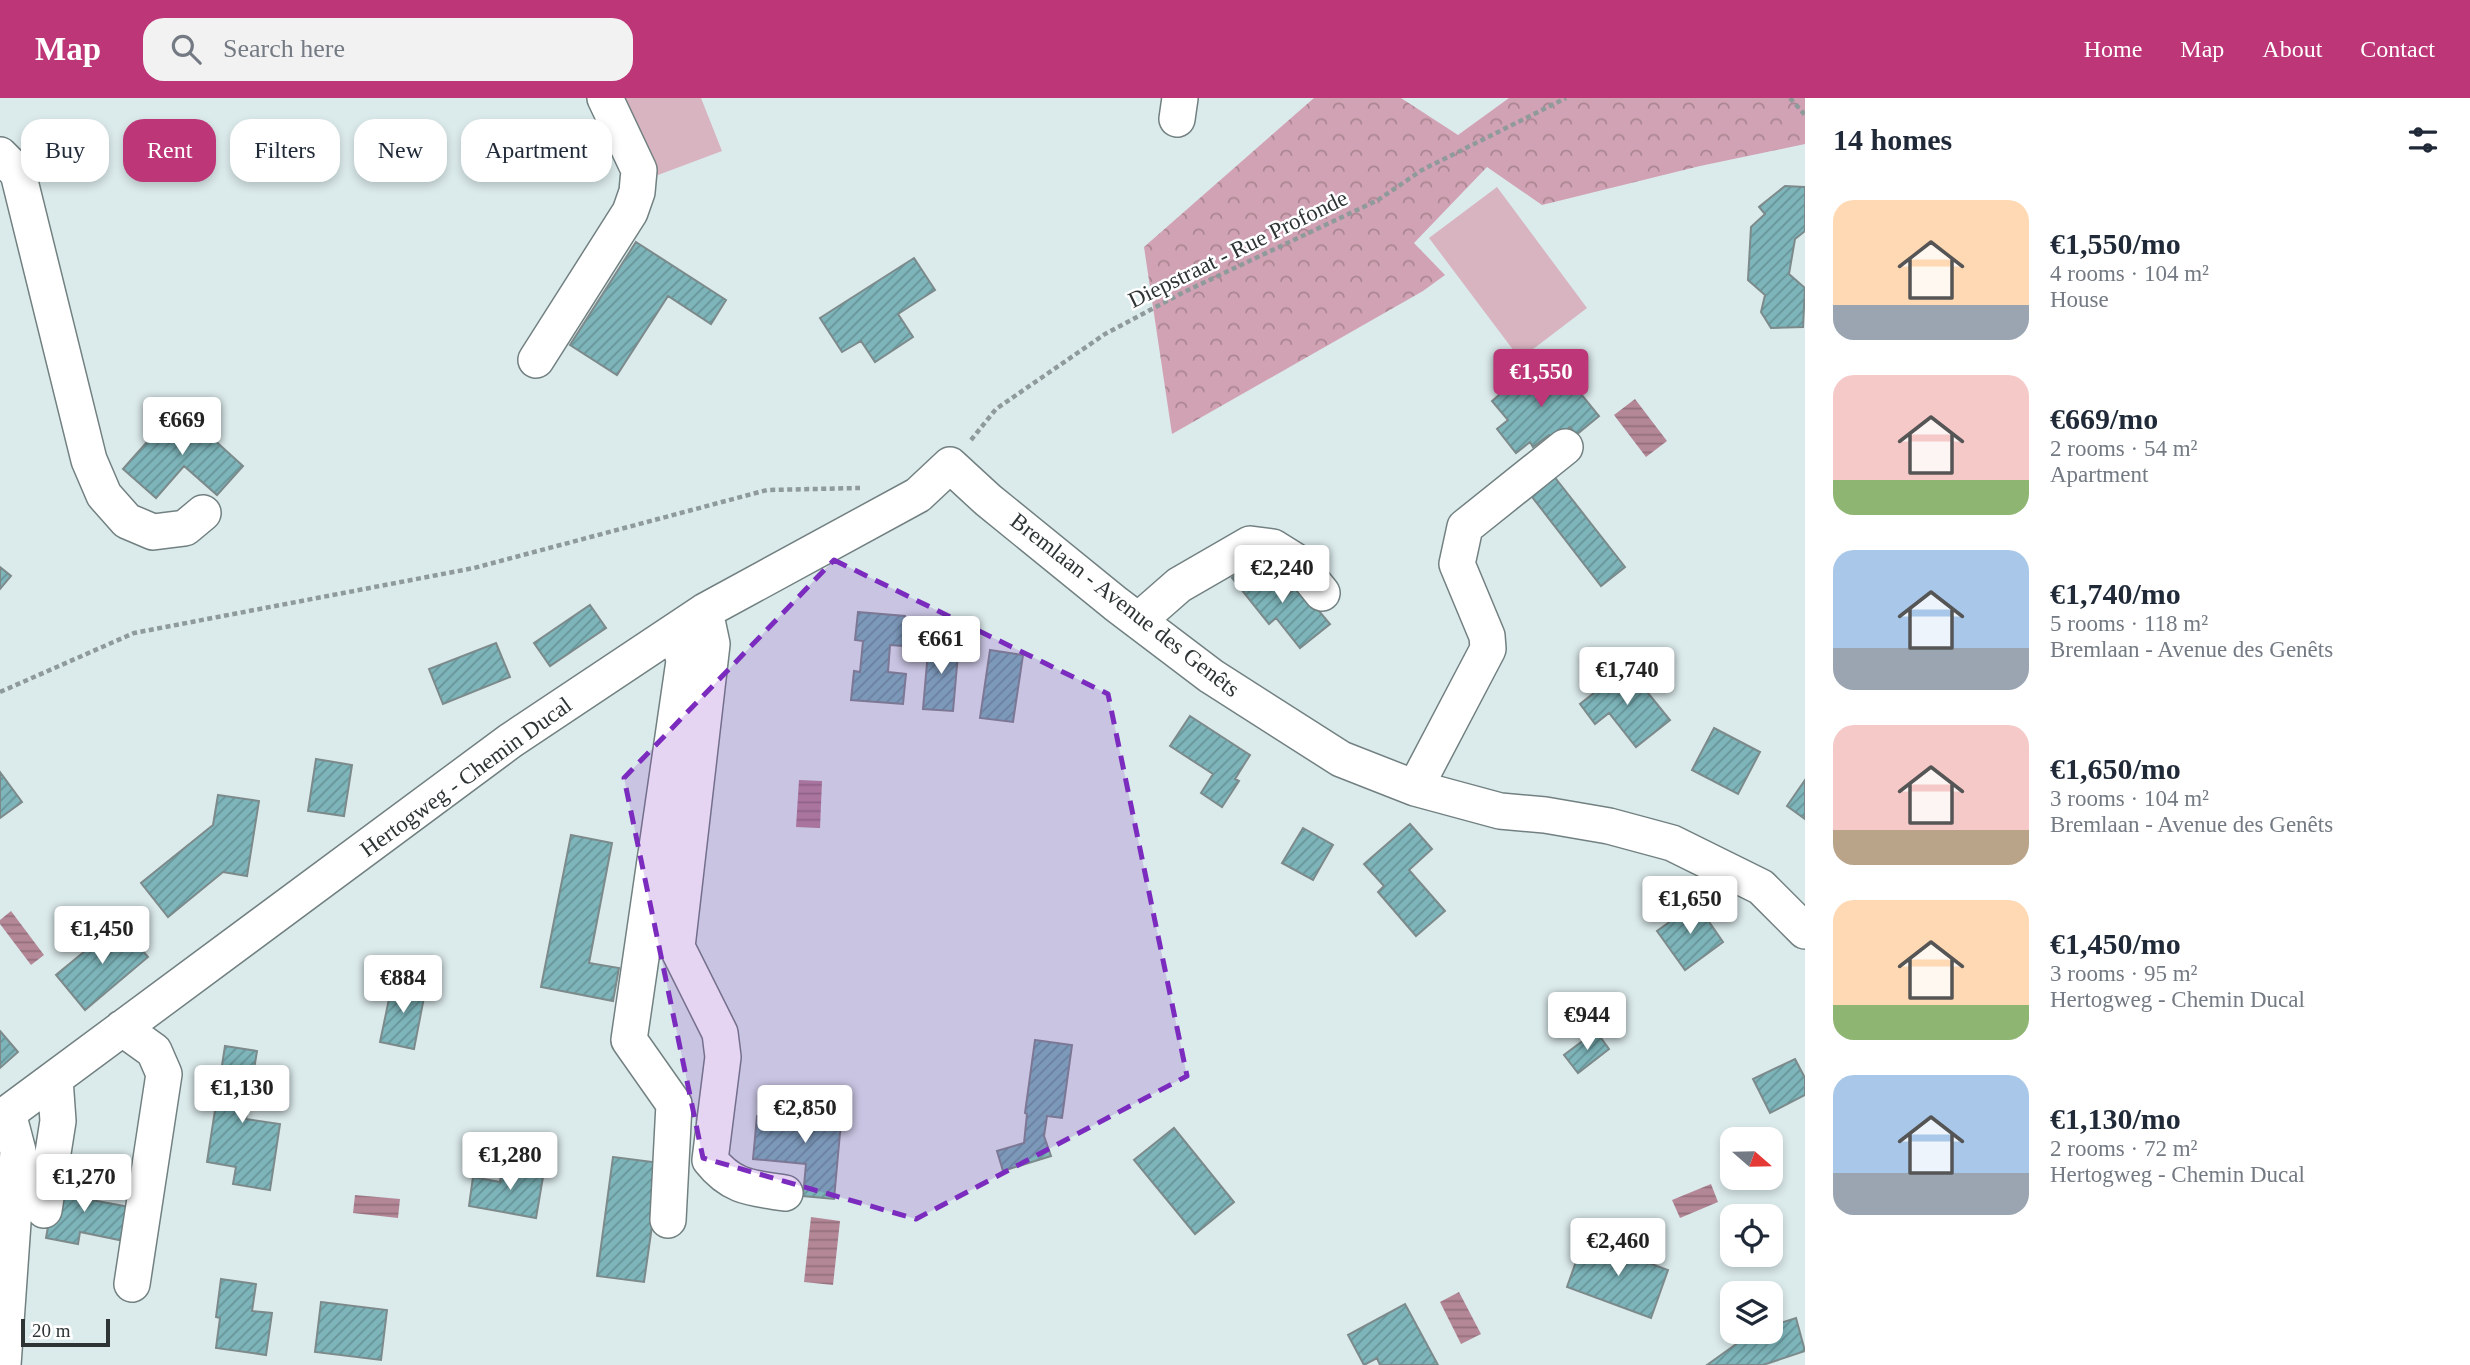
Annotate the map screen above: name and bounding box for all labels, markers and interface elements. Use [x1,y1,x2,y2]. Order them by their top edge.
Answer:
search box [143,18,633,81]
icon: search [167,30,205,68]
text: Map [35,31,101,67]
text: Search here [223,34,345,63]
text: Home [2084,36,2142,62]
text: Map [2180,36,2224,62]
text: About [2262,36,2322,62]
text: Contact [2360,36,2435,62]
chip: Buy [21,119,109,182]
chip: Rent [123,119,216,182]
chip: Filters [230,119,340,182]
chip: New [354,119,447,182]
chip: Apartment [461,119,612,182]
icon: filters [2404,121,2442,159]
text: 14 homes [1833,123,1952,156]
street label: Diepstraat - Rue Profonde [1124,185,1352,313]
text: €1,550/mo [2050,227,2181,260]
icon: home [1889,228,1973,312]
text: 4 rooms · 104 m² [2050,261,2209,286]
text: House [2050,287,2109,312]
pin: €1,550 [1484,350,1598,409]
text: €1,550 [1509,359,1573,384]
pin: €669 [141,398,223,457]
text: €669/mo [2050,402,2158,435]
icon: home [1889,403,1973,487]
text: €669 [159,407,205,432]
text: 2 rooms · 54 m² [2050,436,2197,461]
text: Apartment [2050,462,2148,487]
street label: Bremlaan - Avenue des Genêts [1006,508,1244,702]
pin: €2,240 [1225,546,1339,605]
text: €2,240 [1250,555,1314,580]
text: €1,740/mo [2050,577,2181,610]
icon: home [1889,578,1973,662]
text: 5 rooms · 118 m² [2050,611,2208,636]
pin: €661 [900,616,982,676]
text: €661 [918,626,964,651]
text: Bremlaan - Avenue des Genêts [2050,637,2333,662]
pin: €1,740 [1570,648,1684,707]
text: €1,740 [1595,657,1659,682]
street label: Hertogweg - Chemin Ducal [356,692,576,862]
text: €1,650/mo [2050,752,2181,785]
icon: home [1889,753,1973,837]
text: 3 rooms · 104 m² [2050,786,2209,811]
text: Bremlaan - Avenue des Genêts [2050,812,2333,837]
pin: €1,650 [1633,876,1747,936]
text: €1,650 [1658,886,1722,911]
pin: €1,450 [45,906,159,966]
text: €1,450 [70,916,134,941]
text: €1,450/mo [2050,927,2181,960]
icon: home [1889,928,1973,1012]
pin: €884 [362,956,444,1015]
text: 3 rooms · 95 m² [2050,961,2197,986]
text: €884 [380,965,426,990]
text: Hertogweg - Chemin Ducal [2050,987,2305,1012]
pin: €944 [1546,992,1628,1052]
text: €944 [1564,1002,1610,1027]
pin: €1,130 [185,1066,299,1125]
text: €1,130 [210,1075,274,1100]
pin: €2,850 [748,1086,862,1145]
text: €2,850 [773,1095,837,1120]
text: €1,130/mo [2050,1102,2181,1135]
icon: home [1889,1103,1973,1187]
north arrow [1720,1127,1783,1190]
map controls [1720,1127,1783,1344]
pin: €1,280 [453,1132,567,1192]
text: 2 rooms · 72 m² [2050,1136,2197,1161]
text: €1,280 [478,1142,542,1167]
pin: €1,270 [27,1154,141,1214]
text: Hertogweg - Chemin Ducal [2050,1162,2305,1187]
text: €1,270 [52,1164,116,1189]
button: locate [1720,1204,1783,1267]
pin: €2,460 [1561,1218,1675,1278]
text: €2,460 [1586,1228,1650,1253]
button: layers [1720,1281,1783,1344]
scale bar [21,1316,110,1348]
text: 20 m [32,1320,71,1341]

